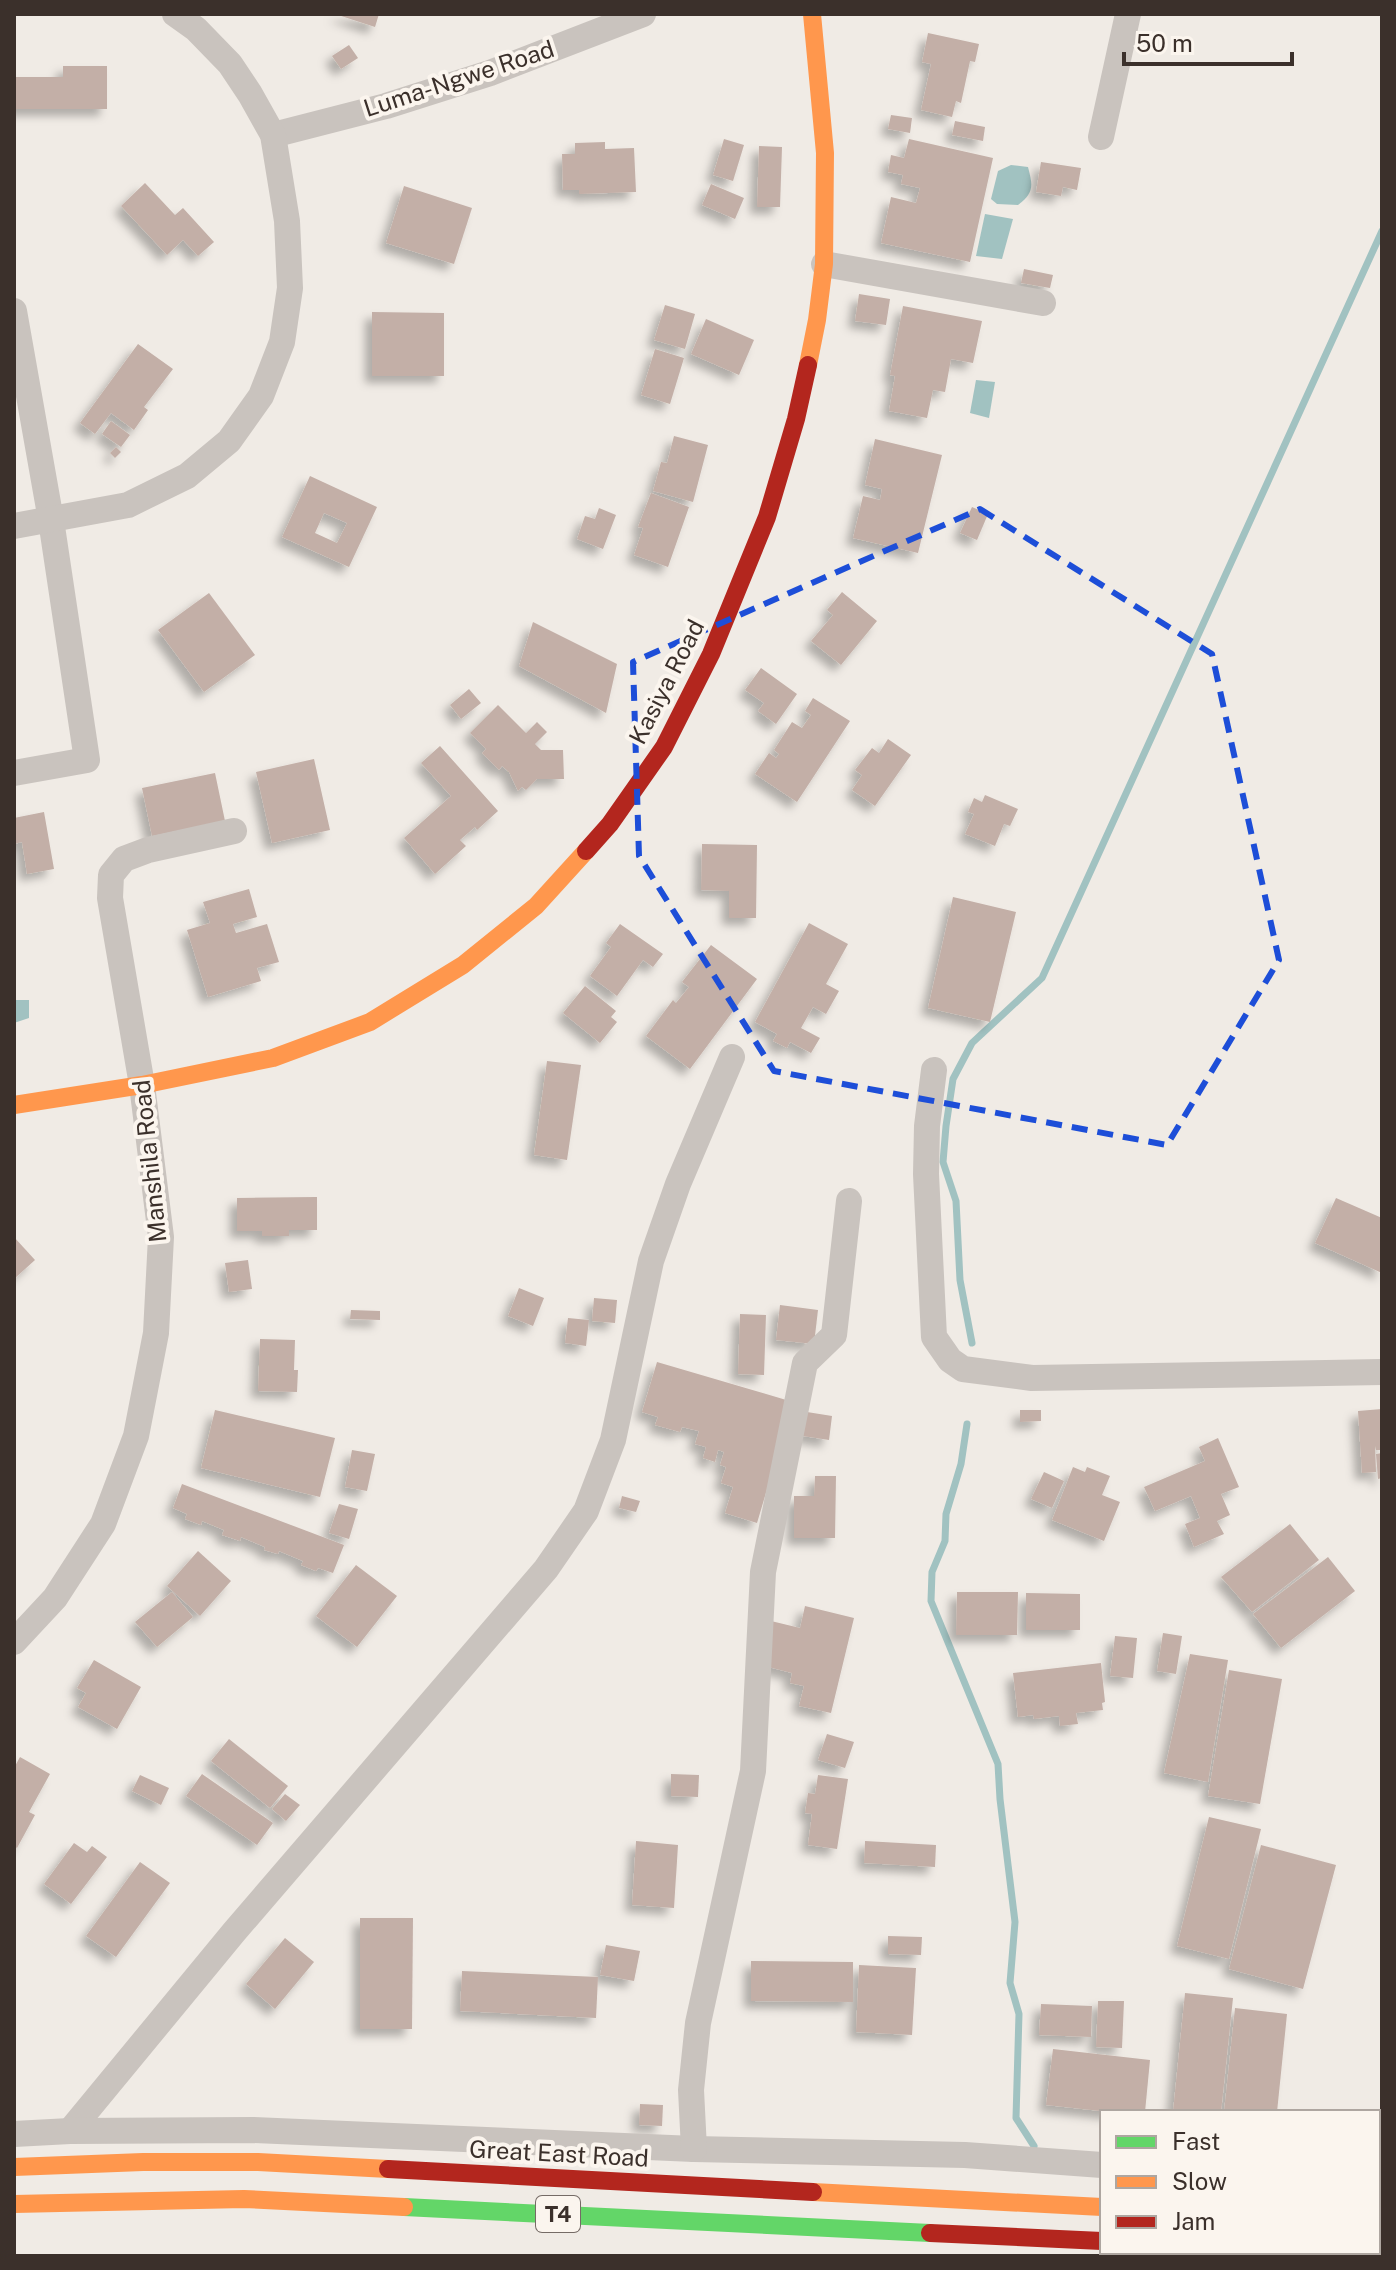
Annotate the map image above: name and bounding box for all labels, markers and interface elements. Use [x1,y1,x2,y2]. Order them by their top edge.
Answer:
scale bar [1124,16,1292,66]
text: 50 m [1136,29,1193,57]
street label: Luma-Ngwe Road [360,34,557,122]
street label: Kasiya Road [623,615,709,748]
street label: Manshila Road [127,1078,171,1244]
legend [1100,2110,1380,2254]
text: Fast [1172,2127,1220,2155]
street label: Great East Road [468,2134,650,2172]
text: Slow [1172,2167,1227,2195]
road number: T4 [536,2196,580,2232]
text: Jam [1172,2207,1215,2235]

